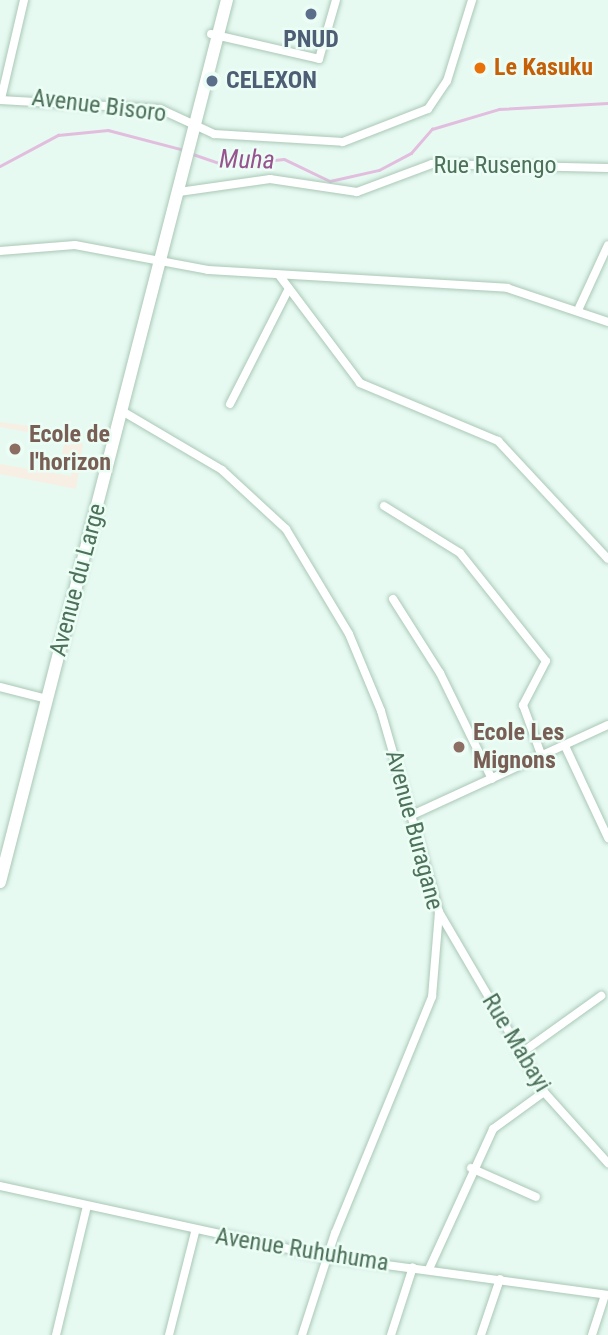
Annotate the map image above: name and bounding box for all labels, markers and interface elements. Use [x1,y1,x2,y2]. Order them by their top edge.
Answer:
marker: PNUD [303,6,319,22]
place label: PNUD [283,26,339,54]
place label: Le Kasuku [494,54,593,82]
marker: Le Kasuku [472,60,488,76]
place label: CELEXON [226,67,317,95]
marker: CELEXON [204,73,220,89]
street label: Avenue Bisoro [30,83,168,129]
water label: Muha [219,144,275,176]
street label: Rue Rusengo [433,152,557,180]
place label: Ecole de l'horizon [29,421,111,477]
marker: Ecole de l'horizon [7,441,23,457]
street label: Avenue du Large [44,501,112,659]
place label: Ecole Les Mignons [473,719,564,775]
marker: Ecole Les Mignons [451,739,467,755]
street label: Avenue Buragane [379,747,449,913]
street label: Rue Mabayi [475,989,557,1097]
street label: Avenue Ruhuhuma [213,1222,391,1278]

